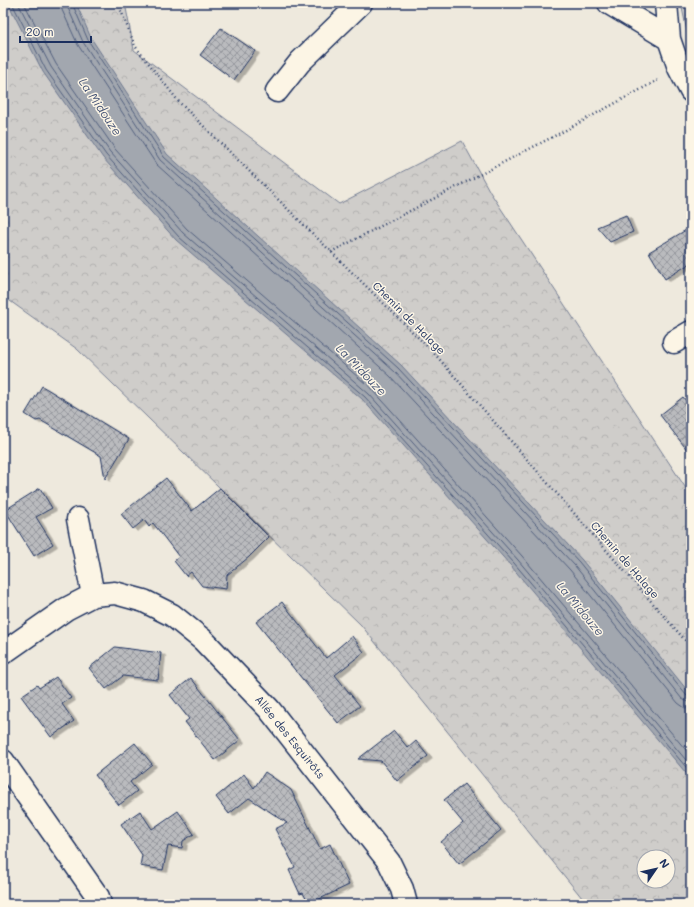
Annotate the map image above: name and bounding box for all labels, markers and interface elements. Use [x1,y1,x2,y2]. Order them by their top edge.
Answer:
scale bar [20,18,91,44]
text: 20 m [26,23,54,39]
water label: La Midouze [76,74,126,138]
street label: Chemin de Halage [370,278,449,358]
water label: La Midouze [333,340,390,399]
street label: Chemin de Halage [588,518,663,601]
water label: La Midouze [553,578,608,639]
street label: Allée des Esquirôts [252,692,329,782]
north arrow [636,849,676,889]
text: N [656,855,673,871]

